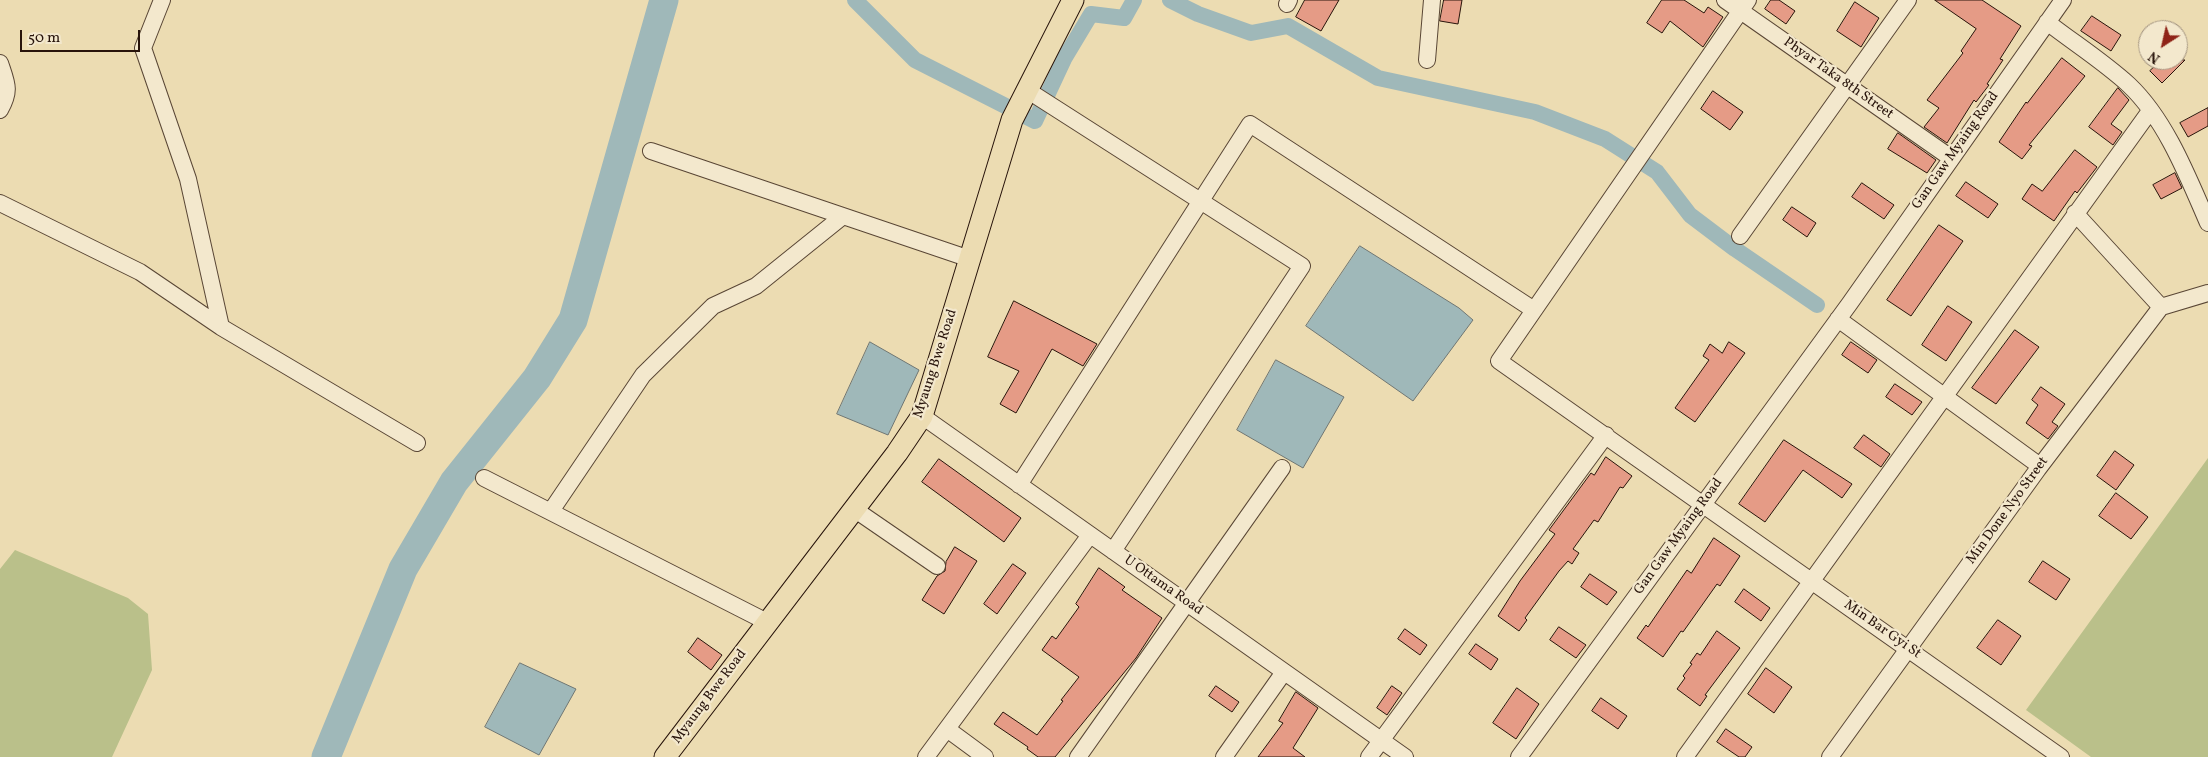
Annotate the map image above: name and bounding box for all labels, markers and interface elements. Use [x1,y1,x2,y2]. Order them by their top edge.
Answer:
scale bar [22,20,142,52]
north arrow [2138,20,2188,70]
text: 50 m [28,28,60,49]
street label: Phyar Taka 8th Street [1780,35,1896,123]
text: N [2145,46,2164,68]
street label: Gan Gaw Myaing Road [1909,89,2003,213]
street label: Myaung Bwe Road [910,307,962,421]
street label: Min Done Nyo Street [1963,454,2053,568]
street label: Gan Gaw Myaing Road [1631,476,1727,598]
street label: U Ottama Road [1120,552,1206,620]
street label: Min Bar Gyi St [1840,597,1924,663]
street label: Myaung Bwe Road [669,647,751,747]

